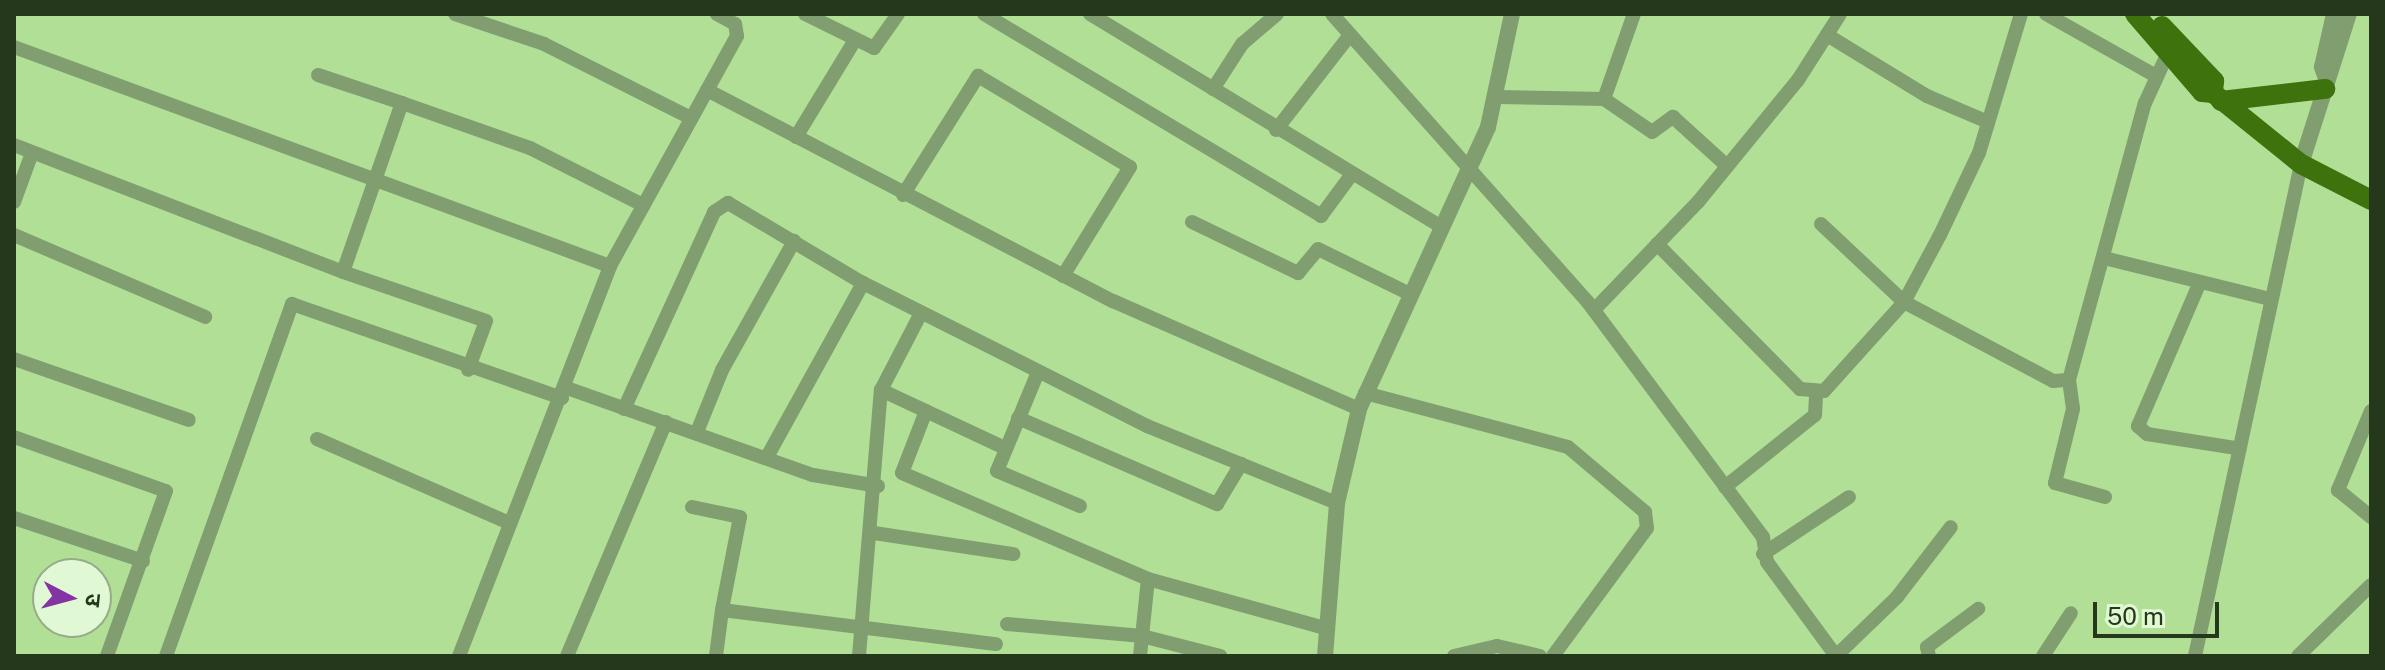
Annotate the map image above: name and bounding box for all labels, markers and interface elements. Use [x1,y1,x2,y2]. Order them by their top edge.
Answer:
north arrow [32,558,112,638]
scale bar [2097,586,2223,636]
text: उ [80,593,107,608]
text: 50 m [2107,602,2164,630]

